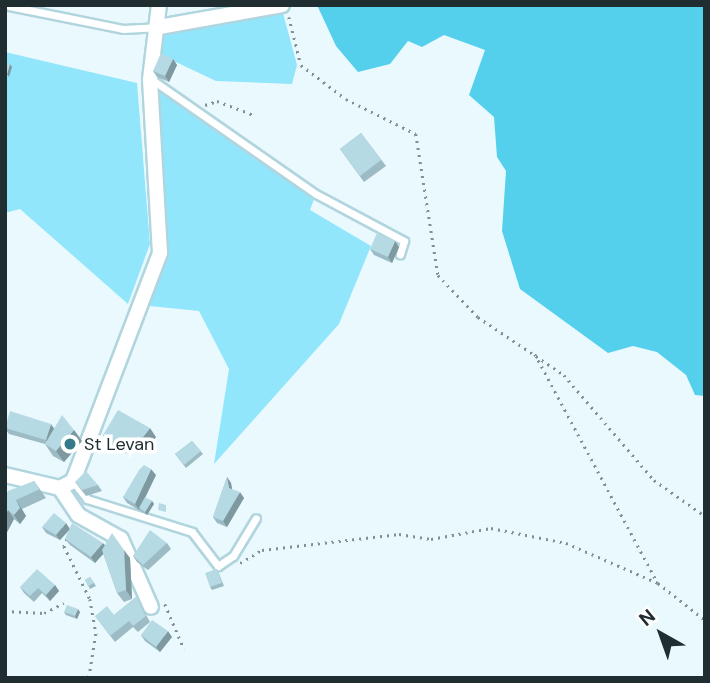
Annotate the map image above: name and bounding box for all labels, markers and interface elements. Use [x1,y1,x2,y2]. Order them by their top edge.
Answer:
place label: St Levan [84,433,154,455]
marker: St Levan [62,436,78,452]
north arrow [626,599,696,669]
text: N [634,604,661,632]

